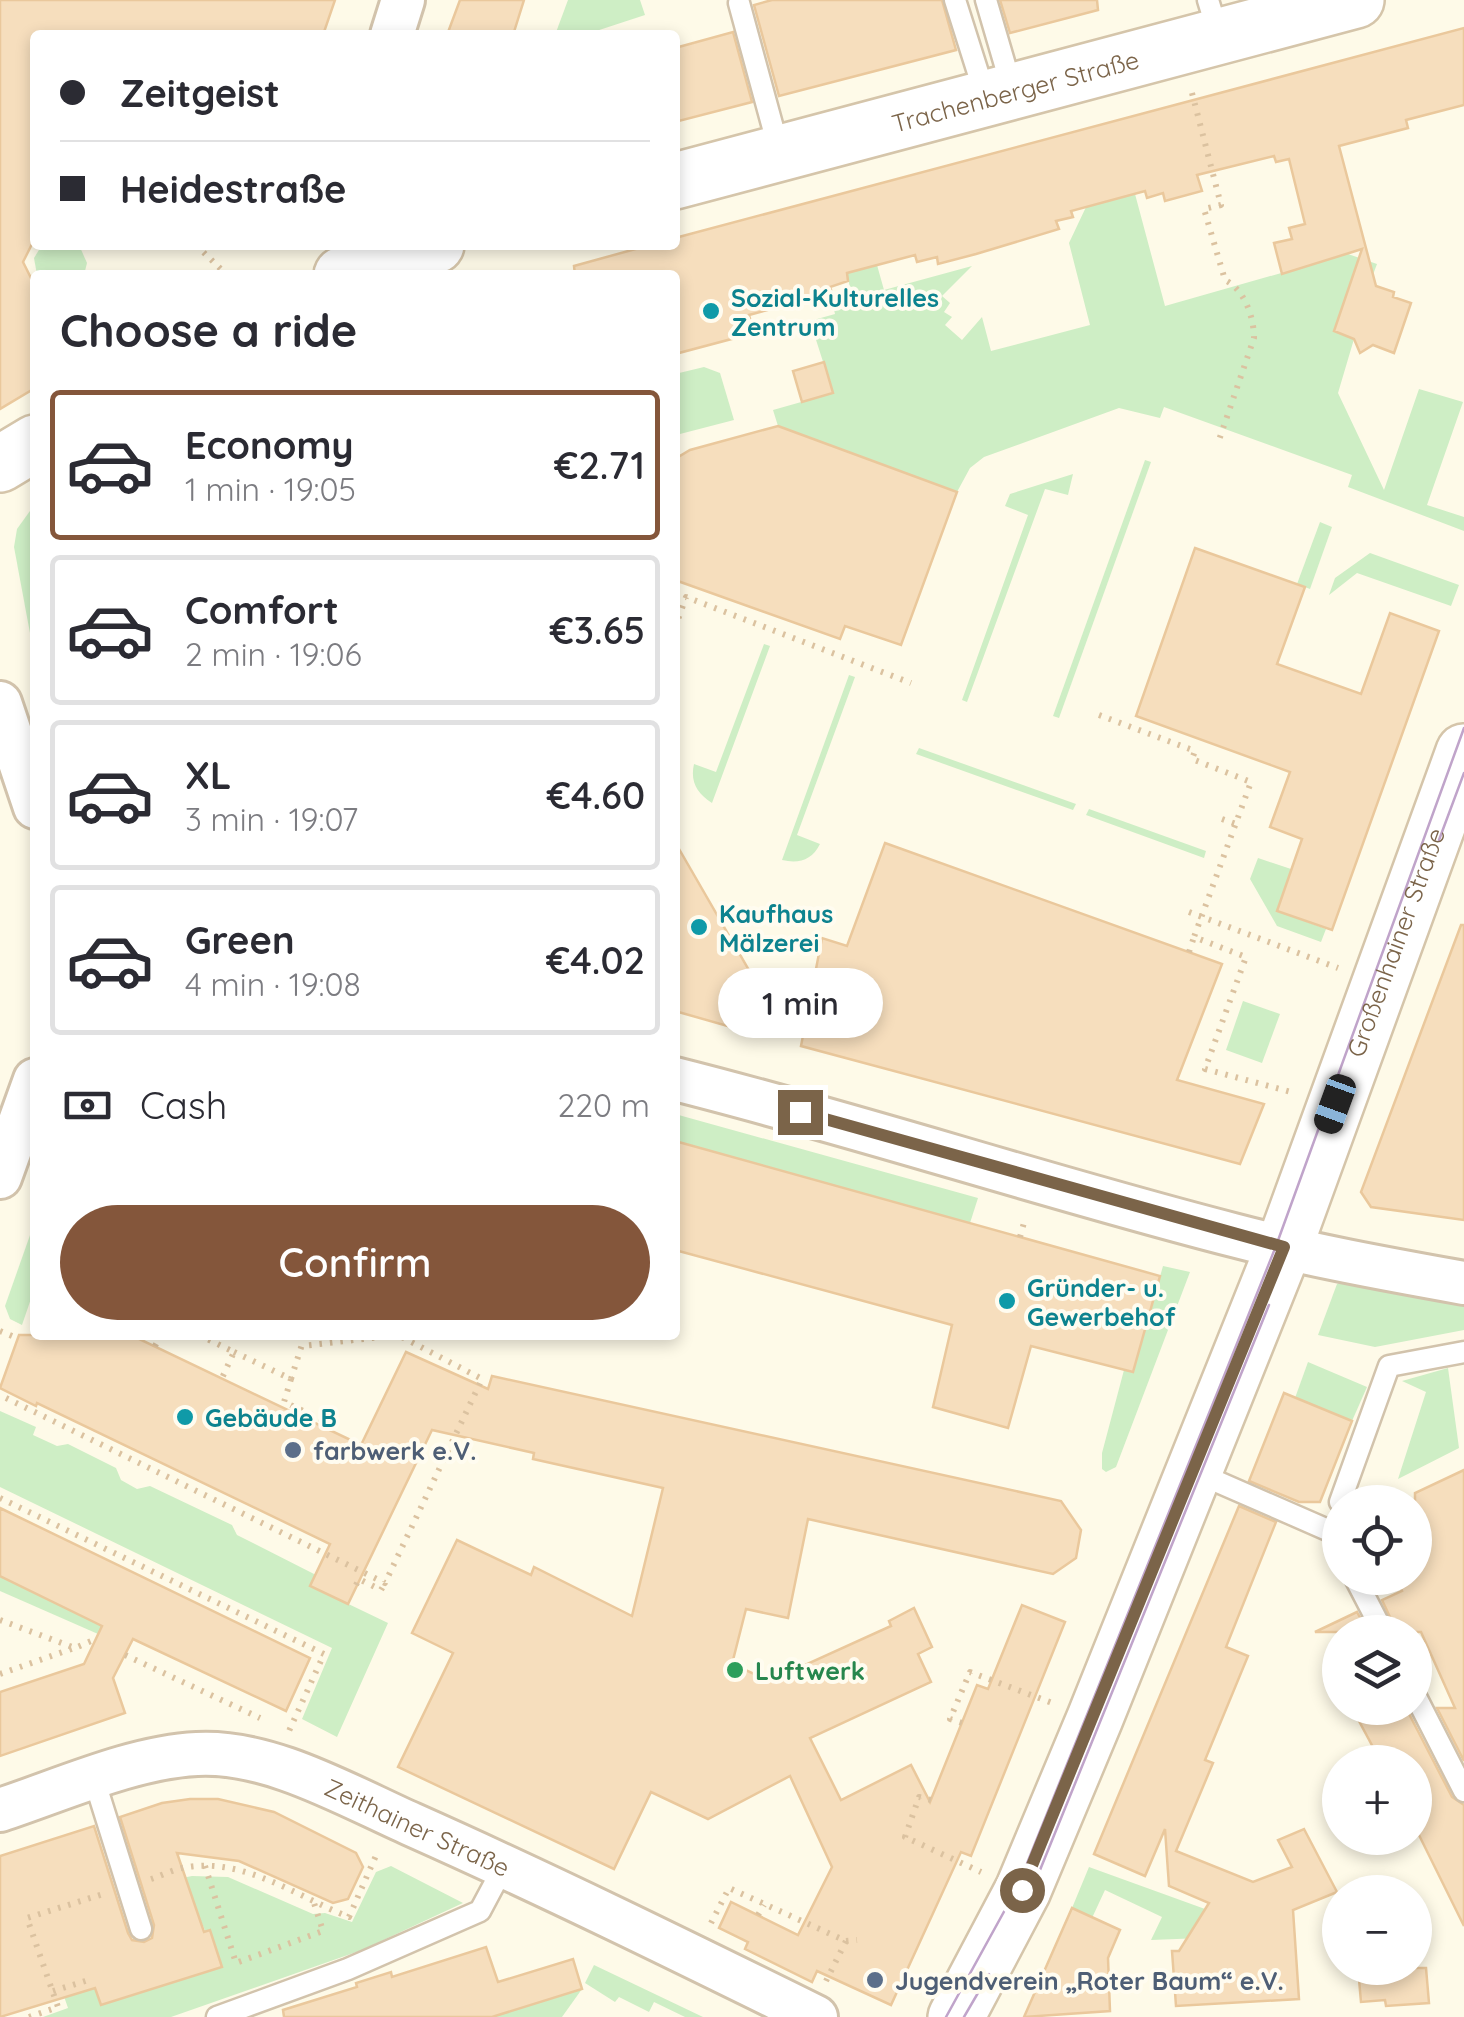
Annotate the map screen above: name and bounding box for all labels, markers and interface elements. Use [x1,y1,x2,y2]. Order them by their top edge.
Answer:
street label: Trachenberger Straße [888,43,1142,138]
text: Zeitgeist [120,69,280,117]
text: Heidestraße [120,165,347,213]
place label: Sozial-Kulturelles Zentrum [731,282,939,342]
marker: Sozial-Kulturelles Zentrum [700,300,722,322]
text: Choose a ride [60,302,357,358]
icon: car [65,420,155,510]
text: Economy [185,421,354,469]
text: €2.71 [554,441,645,489]
text: 1 min · 19:05 [185,469,356,509]
icon: car [65,585,155,675]
text: Comfort [185,586,339,634]
text: €3.65 [549,606,645,654]
text: 2 min · 19:06 [185,634,362,674]
icon: car [65,750,155,840]
text: XL [185,751,231,799]
text: €4.60 [547,771,645,819]
text: 3 min · 19:07 [185,799,358,839]
street label: Großenhainer Straße [1339,823,1451,1061]
place label: Kaufhaus Mälzerei [719,898,833,958]
icon: car [65,915,155,1005]
text: Green [185,916,295,964]
marker: Kaufhaus Mälzerei [688,916,710,938]
text: €4.02 [546,936,645,984]
text: 4 min · 19:08 [185,964,361,1004]
callout: 1 min [718,967,882,1037]
text: 1 min [762,983,839,1023]
car [1311,1071,1359,1137]
icon: cash [60,1078,115,1133]
text: Cash [140,1081,227,1129]
text: 220 m [558,1085,650,1125]
route end [778,1090,823,1135]
button: Confirm [60,1205,650,1320]
place label: Gründer- u. Gewerbehof [1027,1272,1176,1332]
marker: Gründer- u. Gewerbehof [996,1290,1018,1312]
place label: Gebäude B [205,1402,337,1433]
marker: Gebäude B [174,1406,196,1428]
place label: farbwerk e.V. [313,1435,476,1466]
marker: farbwerk e.V. [282,1439,304,1461]
map controls [1322,1485,1432,1985]
button: locate [1322,1485,1432,1595]
button: layers [1322,1615,1432,1725]
place label: Luftwerk [755,1655,865,1686]
marker: Luftwerk [724,1659,746,1681]
button: + [1322,1745,1432,1855]
street label: Zeithainer Straße [320,1771,515,1882]
route start [1000,1868,1045,1913]
button: − [1322,1875,1432,1985]
place label: Jugendverein „Roter Baum“ e.V. [895,1965,1284,1996]
marker: Jugendverein „Roter Baum“ e.V. [864,1969,886,1991]

